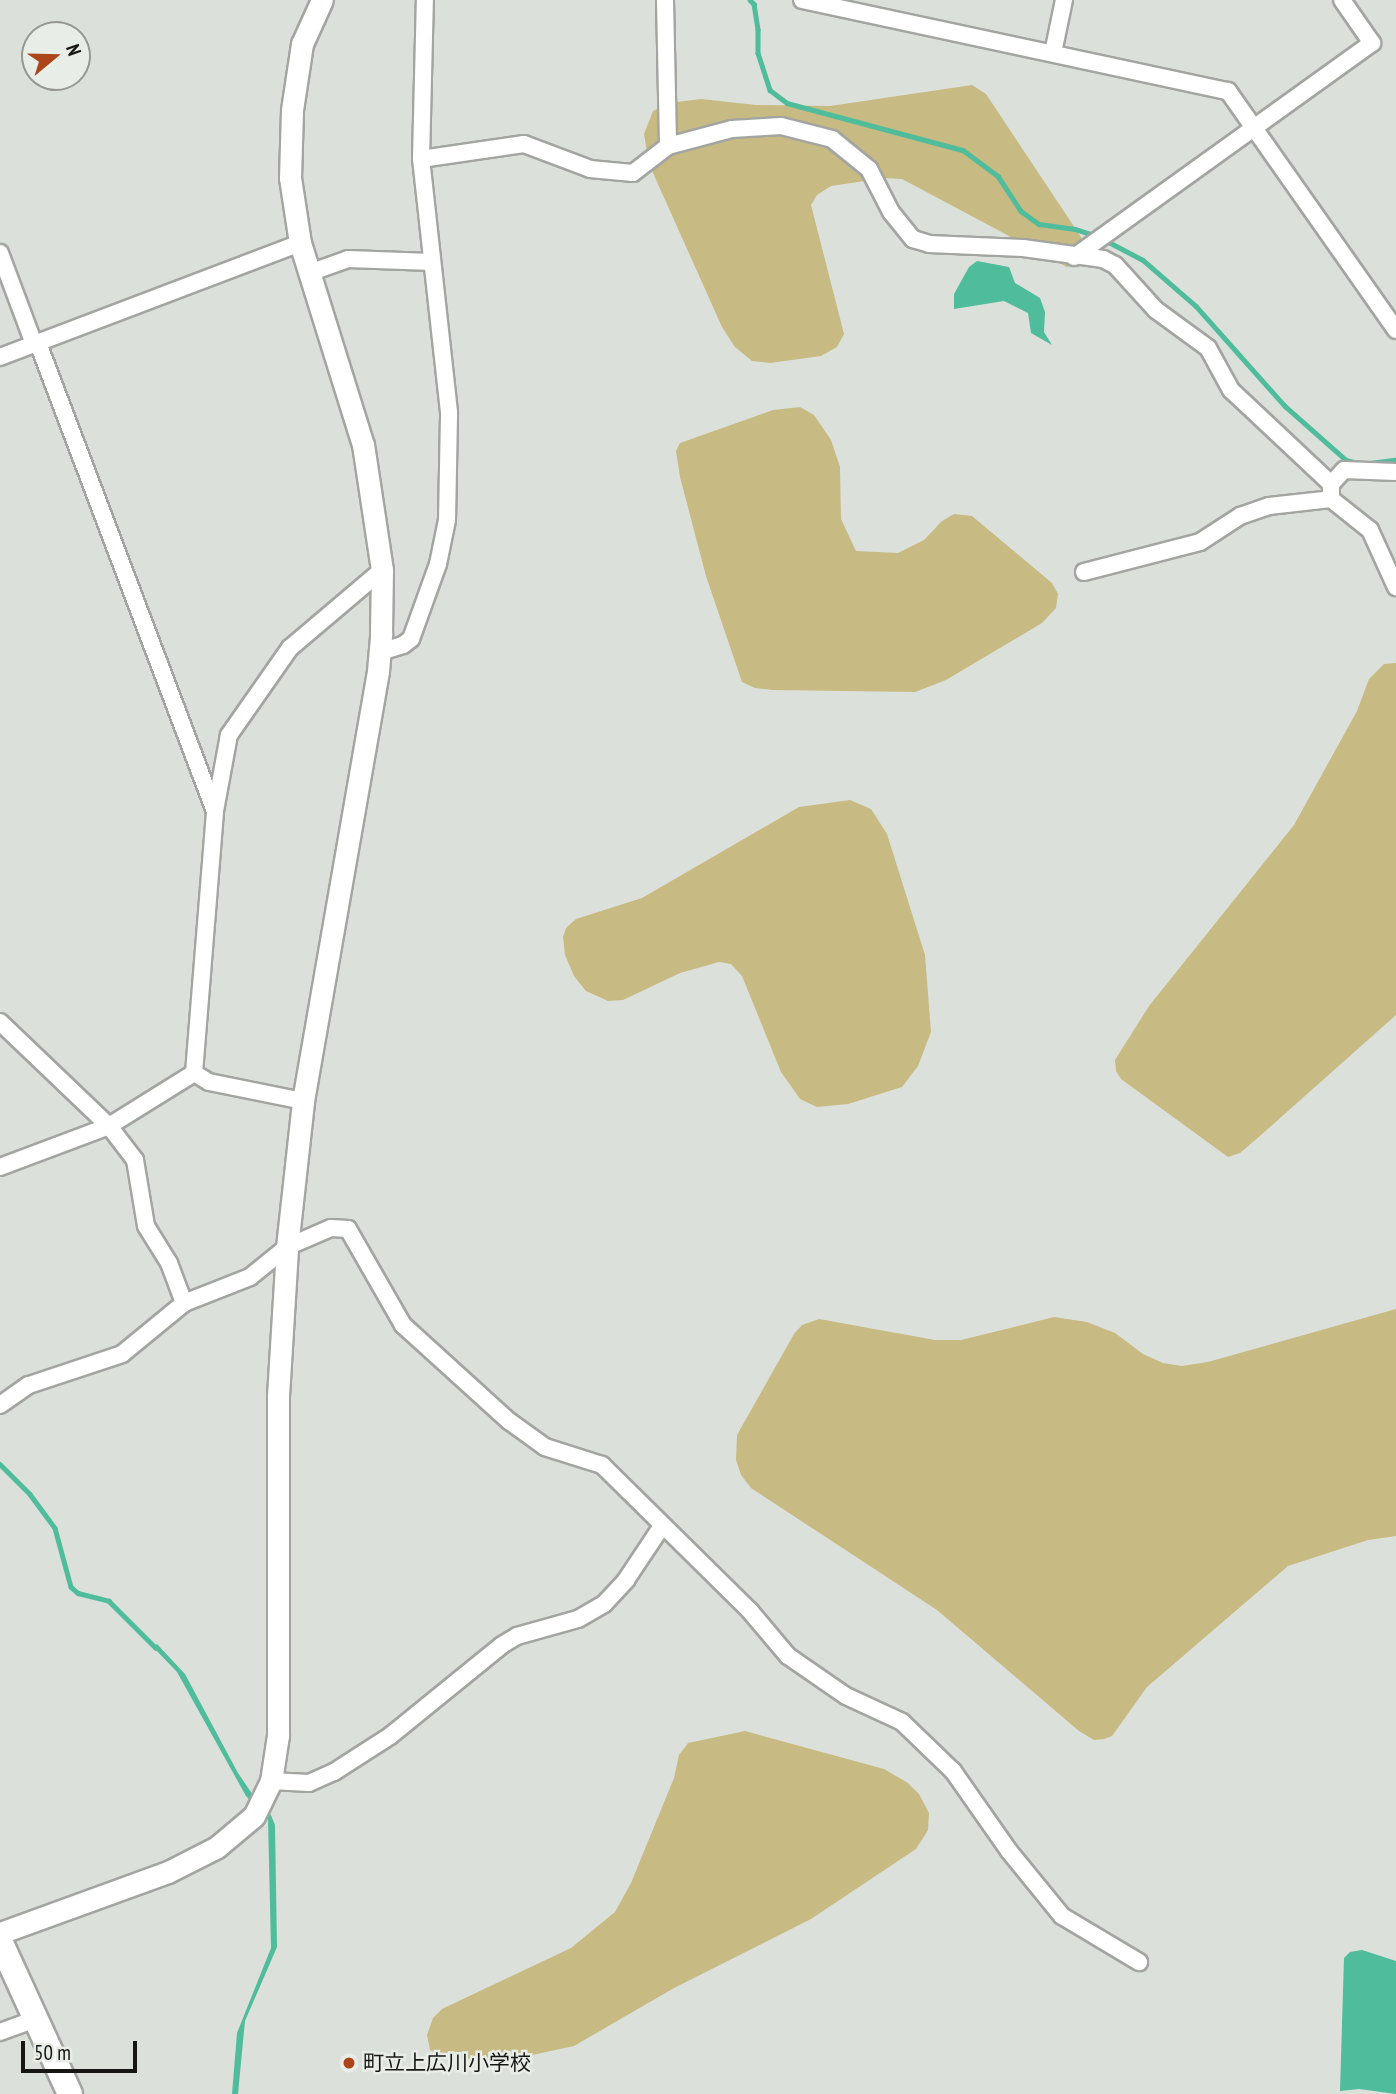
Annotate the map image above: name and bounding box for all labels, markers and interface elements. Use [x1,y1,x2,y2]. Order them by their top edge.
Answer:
north arrow [21,21,91,91]
text: N [61,41,87,59]
scale bar [24,2028,140,2072]
text: 50 m [34,2039,71,2066]
place label: 町立上広川小学校 [363,2050,531,2076]
marker: 町立上広川小学校 [341,2055,357,2071]

